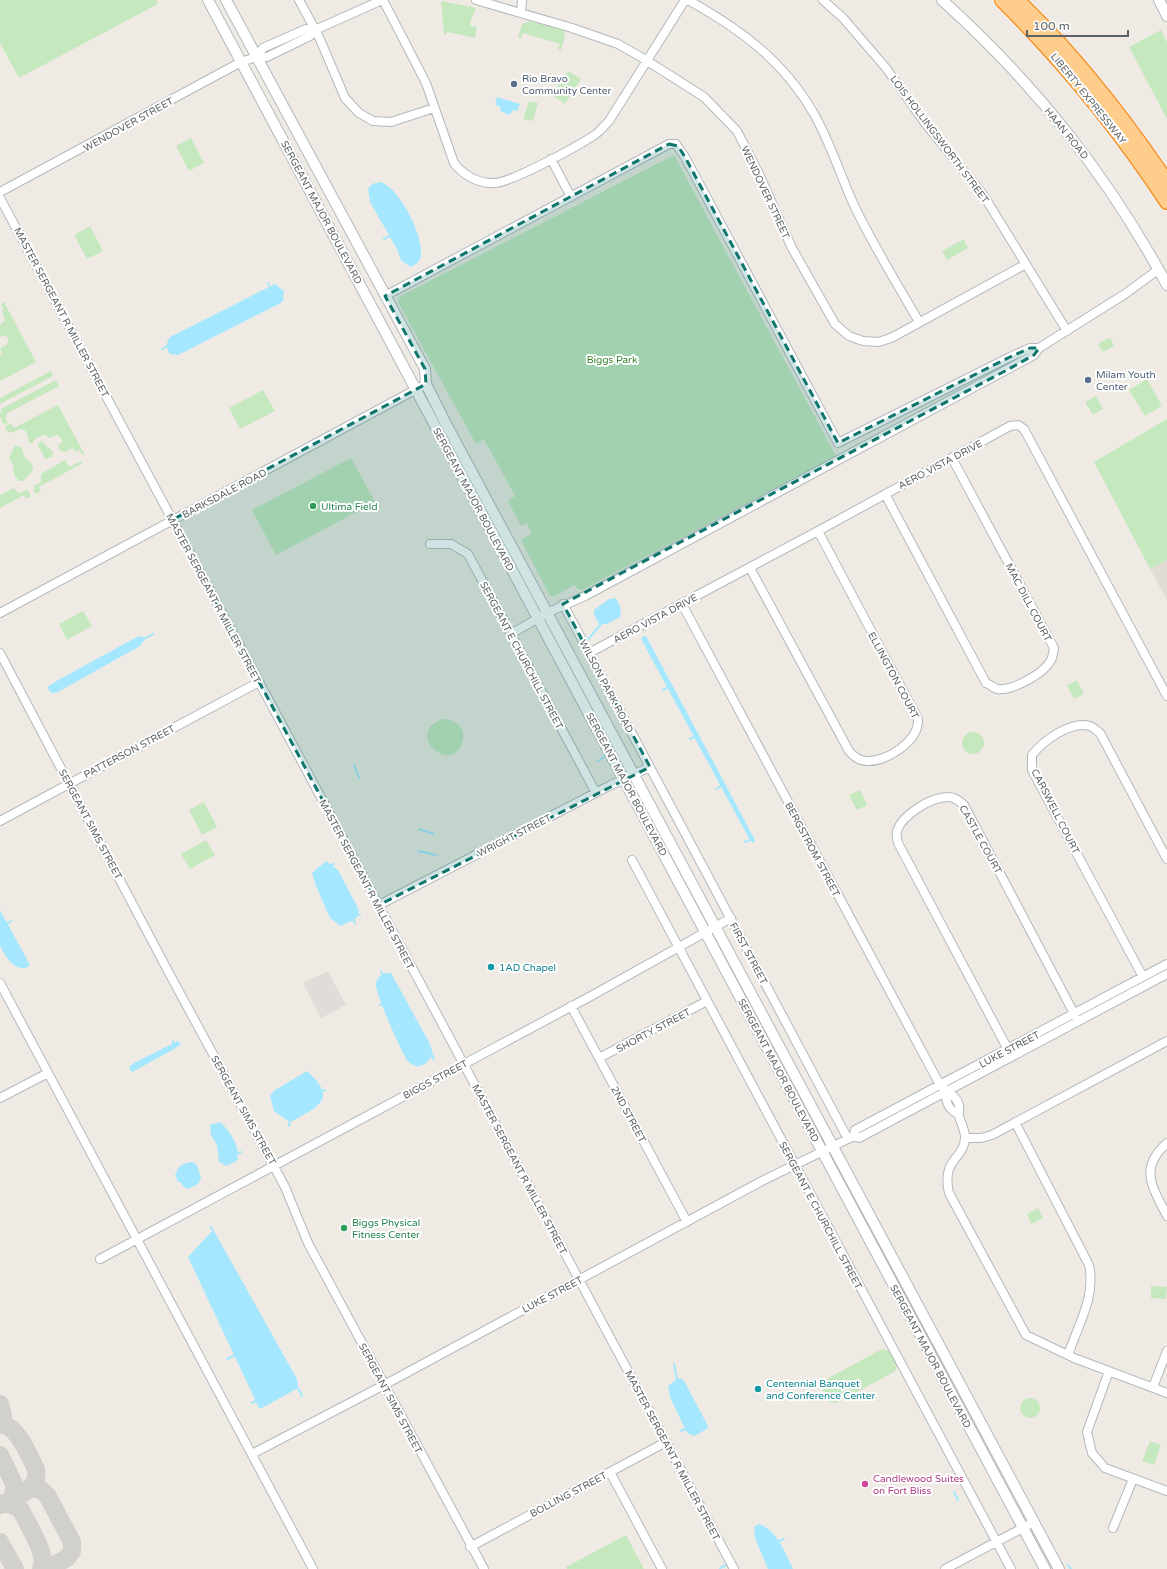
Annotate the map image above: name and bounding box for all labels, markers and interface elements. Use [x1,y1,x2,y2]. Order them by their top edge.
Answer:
scale bar [1027,12,1128,38]
text: 100 m [1033,19,1070,33]
street label: LIBERTY EXPRESSWAY [1048,51,1129,147]
place label: Rio Bravo Community Center [522,73,611,97]
street label: LOIS HOLLINGSWORTH STREET [887,73,991,206]
marker: Rio Bravo Community Center [509,79,519,89]
street label: WENDOVER STREET [81,95,176,155]
street label: HAAN ROAD [1042,105,1091,162]
street label: SERGEANT MAJOR BOULEVARD [278,139,364,286]
street label: WENDOVER STREET [738,144,792,241]
street label: MASTER SERGEANT R MILLER STREET [11,226,111,399]
park label: Biggs Park [587,354,638,366]
place label: Milam Youth Center [1096,369,1156,393]
marker: Milam Youth Center [1083,375,1093,385]
street label: SERGEANT MAJOR BOULEVARD [430,426,516,573]
street label: AERO VISTA DRIVE [896,438,985,492]
street label: BARKSDALE ROAD [180,467,269,521]
marker: Ultima Field [308,501,318,511]
place label: Ultima Field [321,501,378,513]
street label: MASTER SERGEANT R MILLER STREET [163,512,263,685]
street label: MAC DILL COURT [1002,561,1054,644]
street label: SERGEANT E CHURCHILL STREET [477,580,565,731]
street label: AERO VISTA DRIVE [611,592,700,646]
street label: ELLINGTON COURT [865,630,921,721]
street label: WILSON PARK ROAD [576,638,636,735]
street label: SERGEANT MAJOR BOULEVARD [583,711,669,858]
street label: PATTERSON STREET [82,723,177,781]
street label: SERGEANT SIMS STREET [56,767,124,882]
street label: CARSWELL COURT [1028,767,1082,856]
street label: MASTER SERGEANT R MILLER STREET [316,798,416,971]
street label: BERGSTROM STREET [782,800,842,899]
street label: CASTLE COURT [956,803,1004,876]
street label: WRIGHT STREET [475,812,554,860]
street label: FIRST STREET [727,920,769,986]
marker: 1AD Chapel [486,962,496,972]
place label: 1AD Chapel [499,962,556,974]
street label: SERGEANT MAJOR BOULEVARD [735,997,821,1144]
street label: SHORTY STREET [614,1006,693,1056]
street label: LUKE STREET [977,1029,1042,1071]
street label: SERGEANT SIMS STREET [208,1054,278,1167]
street label: BIGGS STREET [401,1058,470,1102]
street label: MASTER SERGEANT R MILLER STREET [469,1083,569,1256]
street label: 2ND STREET [608,1084,648,1145]
street label: SERGEANT E CHURCHILL STREET [776,1140,864,1291]
place label: Biggs Physical Fitness Center [352,1217,420,1241]
marker: Biggs Physical Fitness Center [339,1223,349,1233]
street label: LUKE STREET [520,1274,585,1316]
street label: SERGEANT MAJOR BOULEVARD [887,1283,973,1430]
street label: SERGEANT SIMS STREET [356,1341,424,1456]
street label: MASTER SERGEANT R MILLER STREET [622,1369,722,1542]
place label: Centennial Banquet and Conference Center [766,1378,875,1402]
marker: Centennial Banquet and Conference Center [753,1384,763,1394]
street label: BOLLING STREET [528,1470,609,1520]
place label: Candlewood Suites on Fort Bliss [873,1473,964,1497]
marker: Candlewood Suites on Fort Bliss [860,1479,870,1489]

